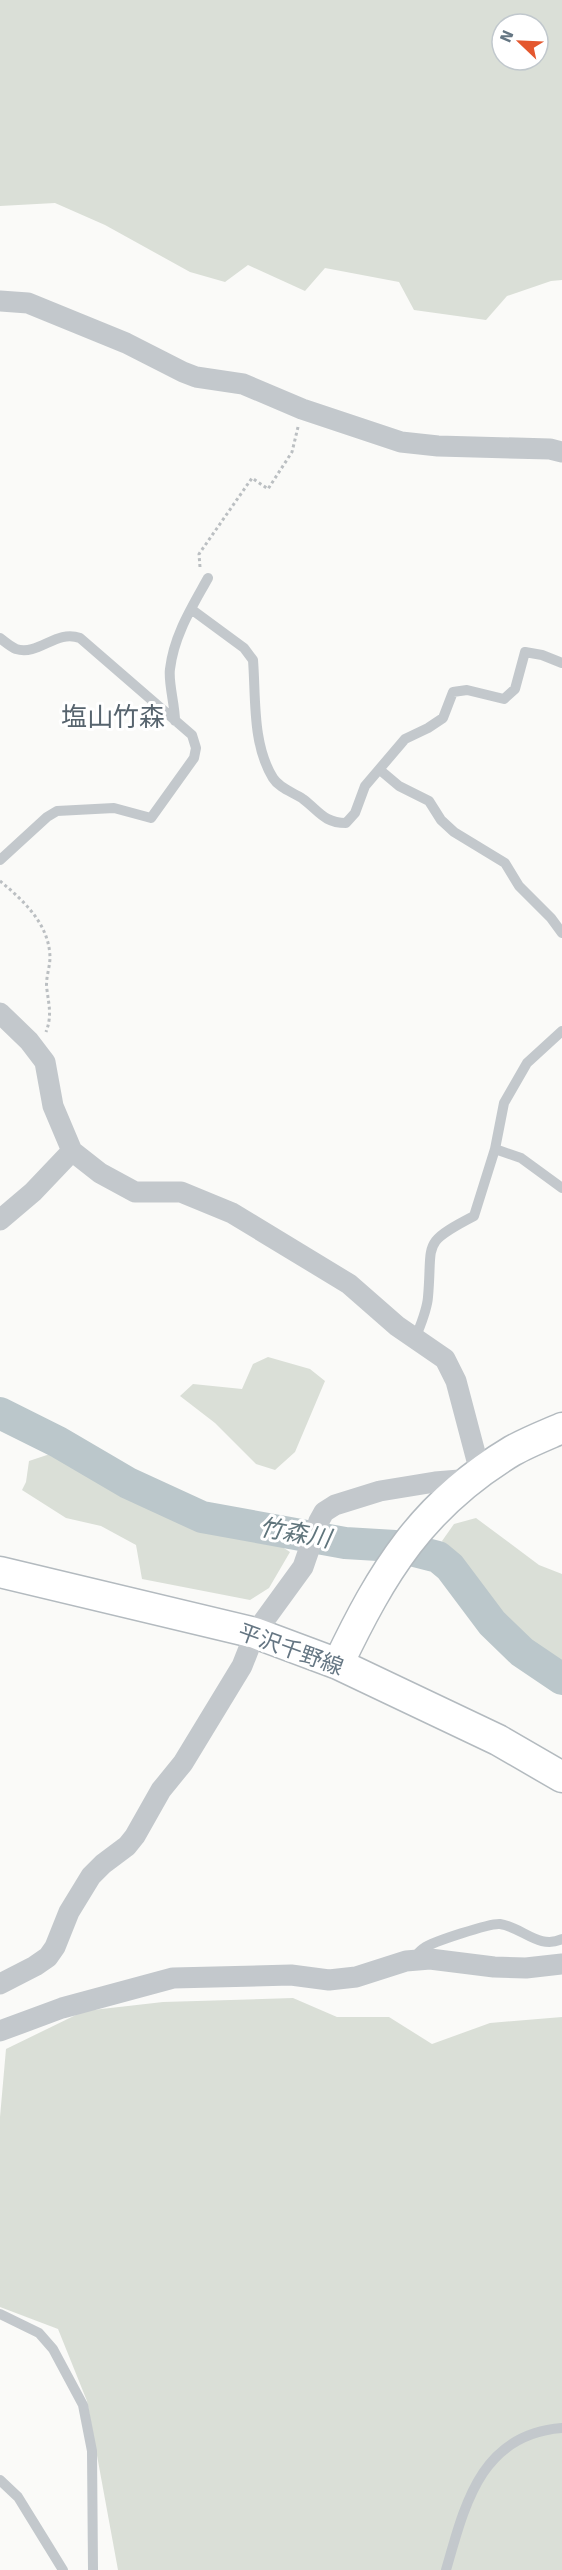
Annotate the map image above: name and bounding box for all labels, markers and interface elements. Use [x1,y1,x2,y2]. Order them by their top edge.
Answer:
north arrow [490,12,550,72]
text: N [496,27,518,46]
district label: 塩山竹森 [61,702,165,734]
water label: 竹森川 [257,1512,336,1555]
street label: 平沢千野線 [235,1618,347,1681]

